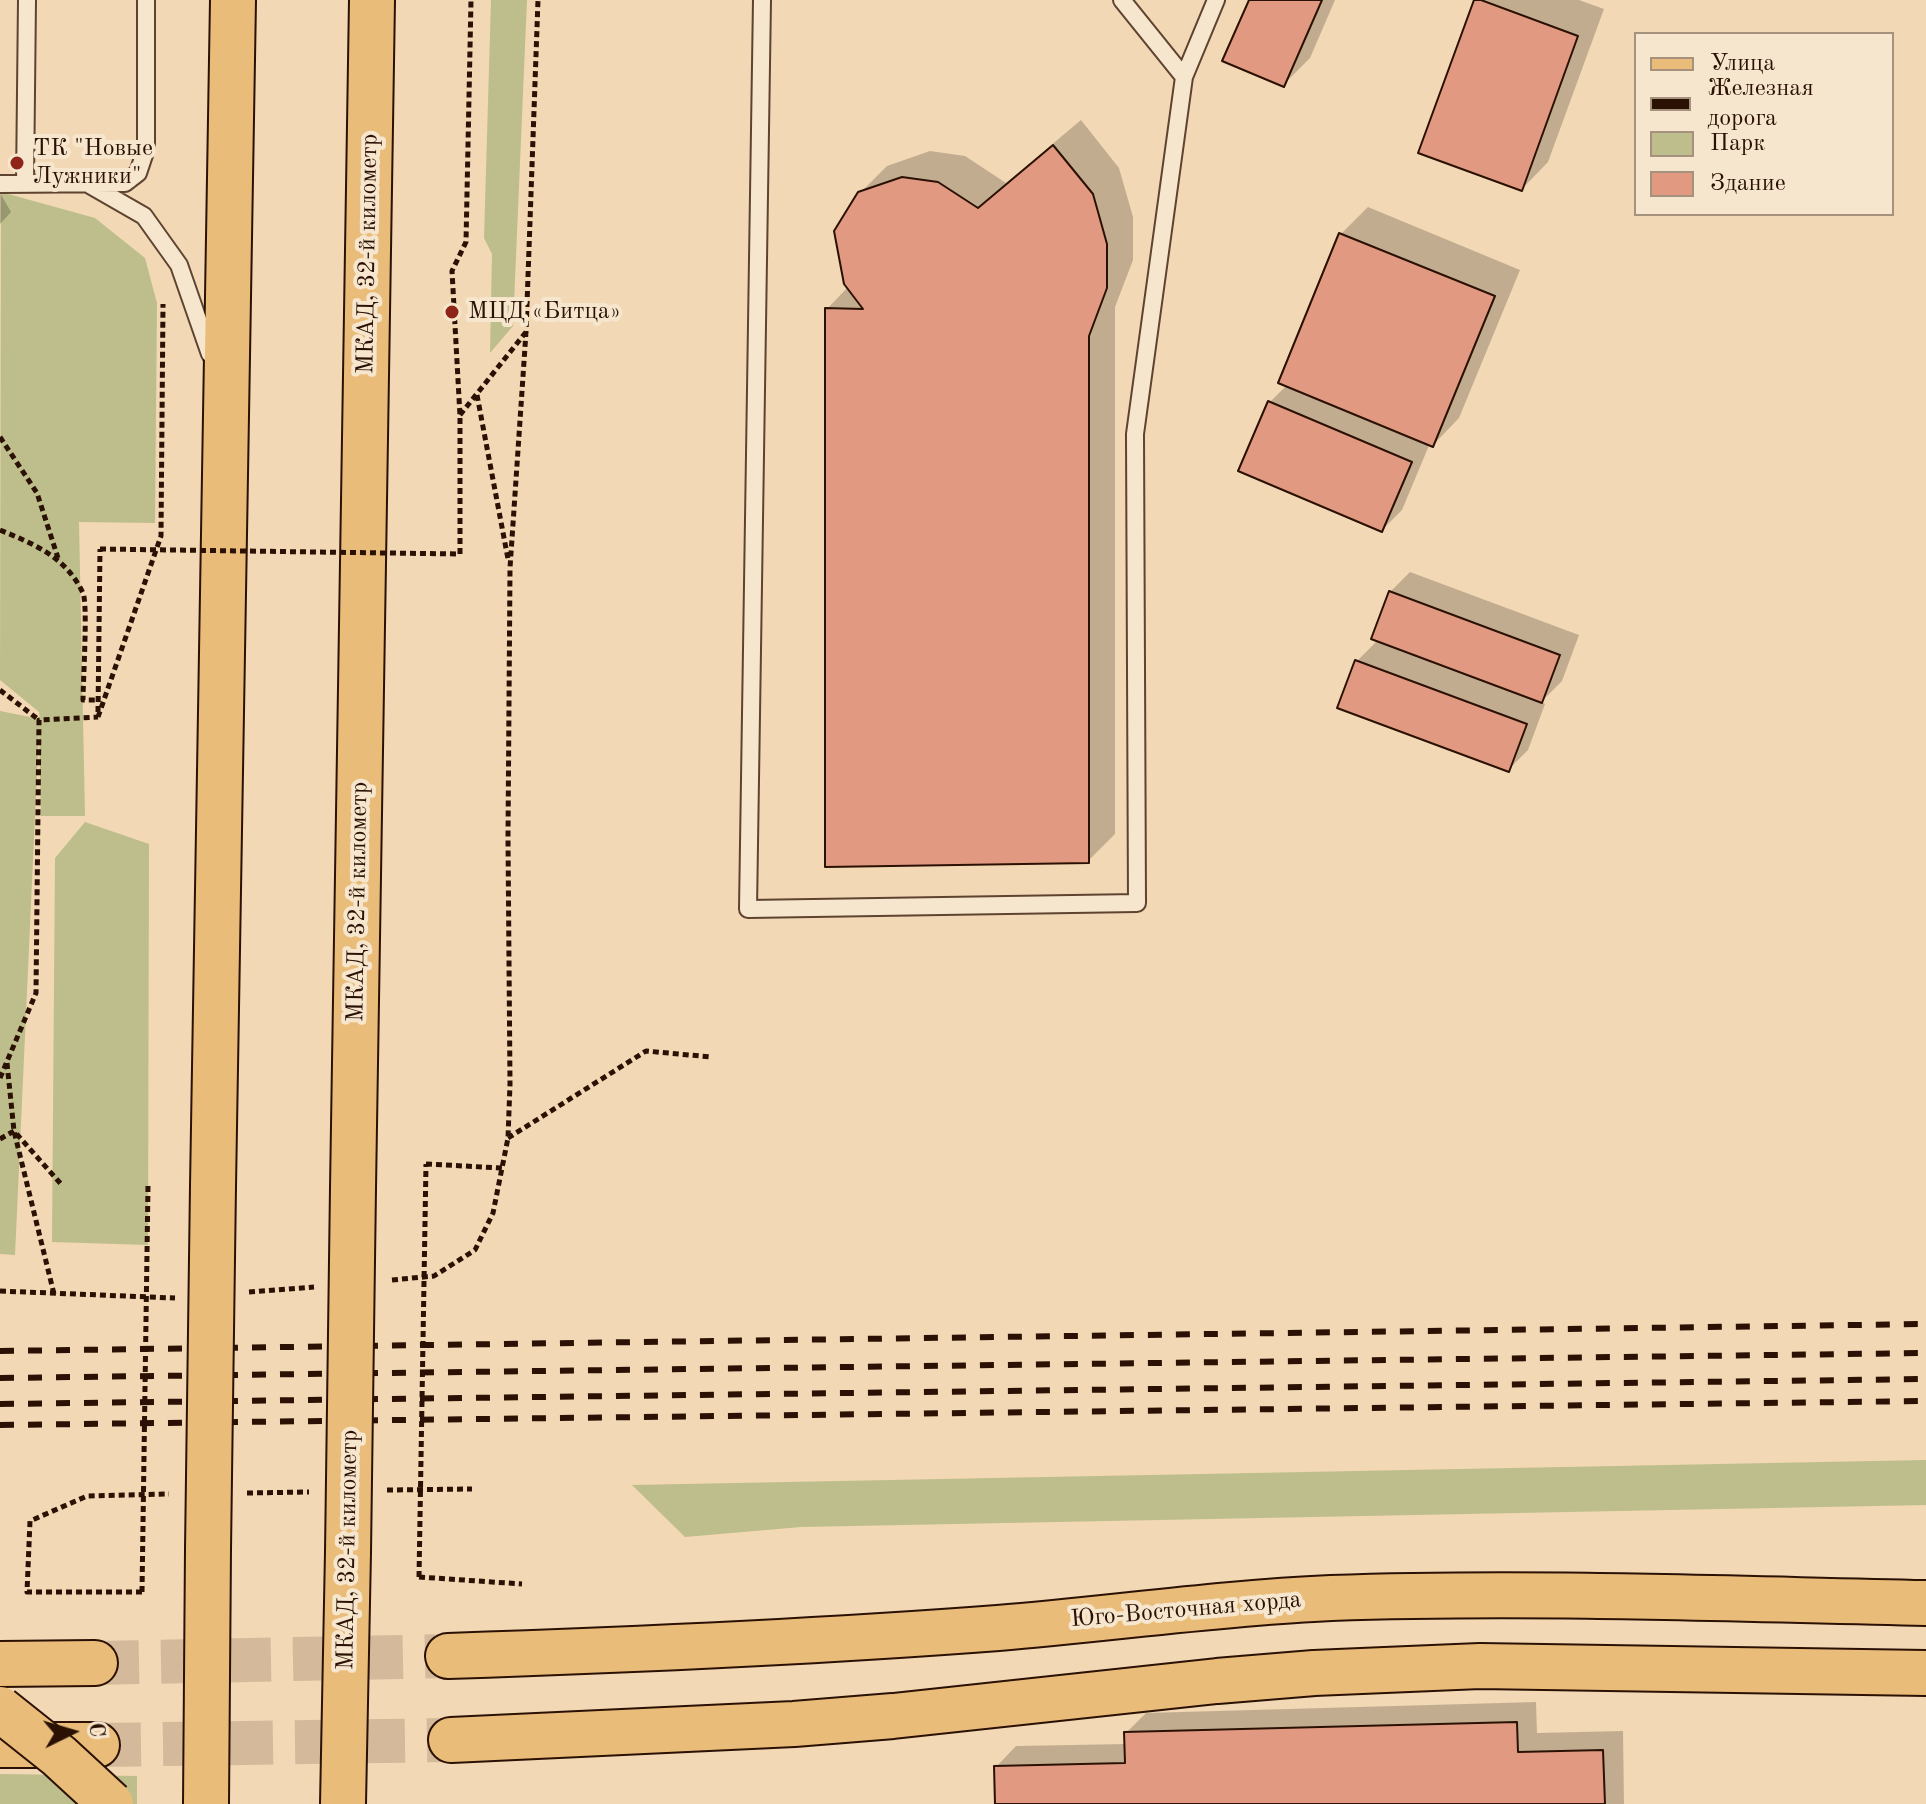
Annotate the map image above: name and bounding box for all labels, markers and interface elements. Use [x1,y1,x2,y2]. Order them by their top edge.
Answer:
legend [1634,32,1894,216]
text: Улица [1710,52,1775,76]
text: Железная дорога [1707,77,1814,131]
text: Парк [1710,132,1765,156]
street label: МКАД, 32-й километр [352,134,384,374]
place label: ТК "Новые Лужники" [33,135,153,191]
marker: ТК "Новые Лужники" [8,154,26,172]
text: Здание [1710,172,1786,196]
place label: МЦД «Битца» [468,298,621,326]
marker: МЦД «Битца» [443,303,461,321]
street label: МКАД, 32-й километр [342,782,374,1022]
street label: МКАД, 32-й километр [332,1430,364,1670]
street label: Юго-Восточная хорда [1069,1586,1303,1634]
north arrow [32,1692,112,1772]
text: С [84,1722,108,1738]

